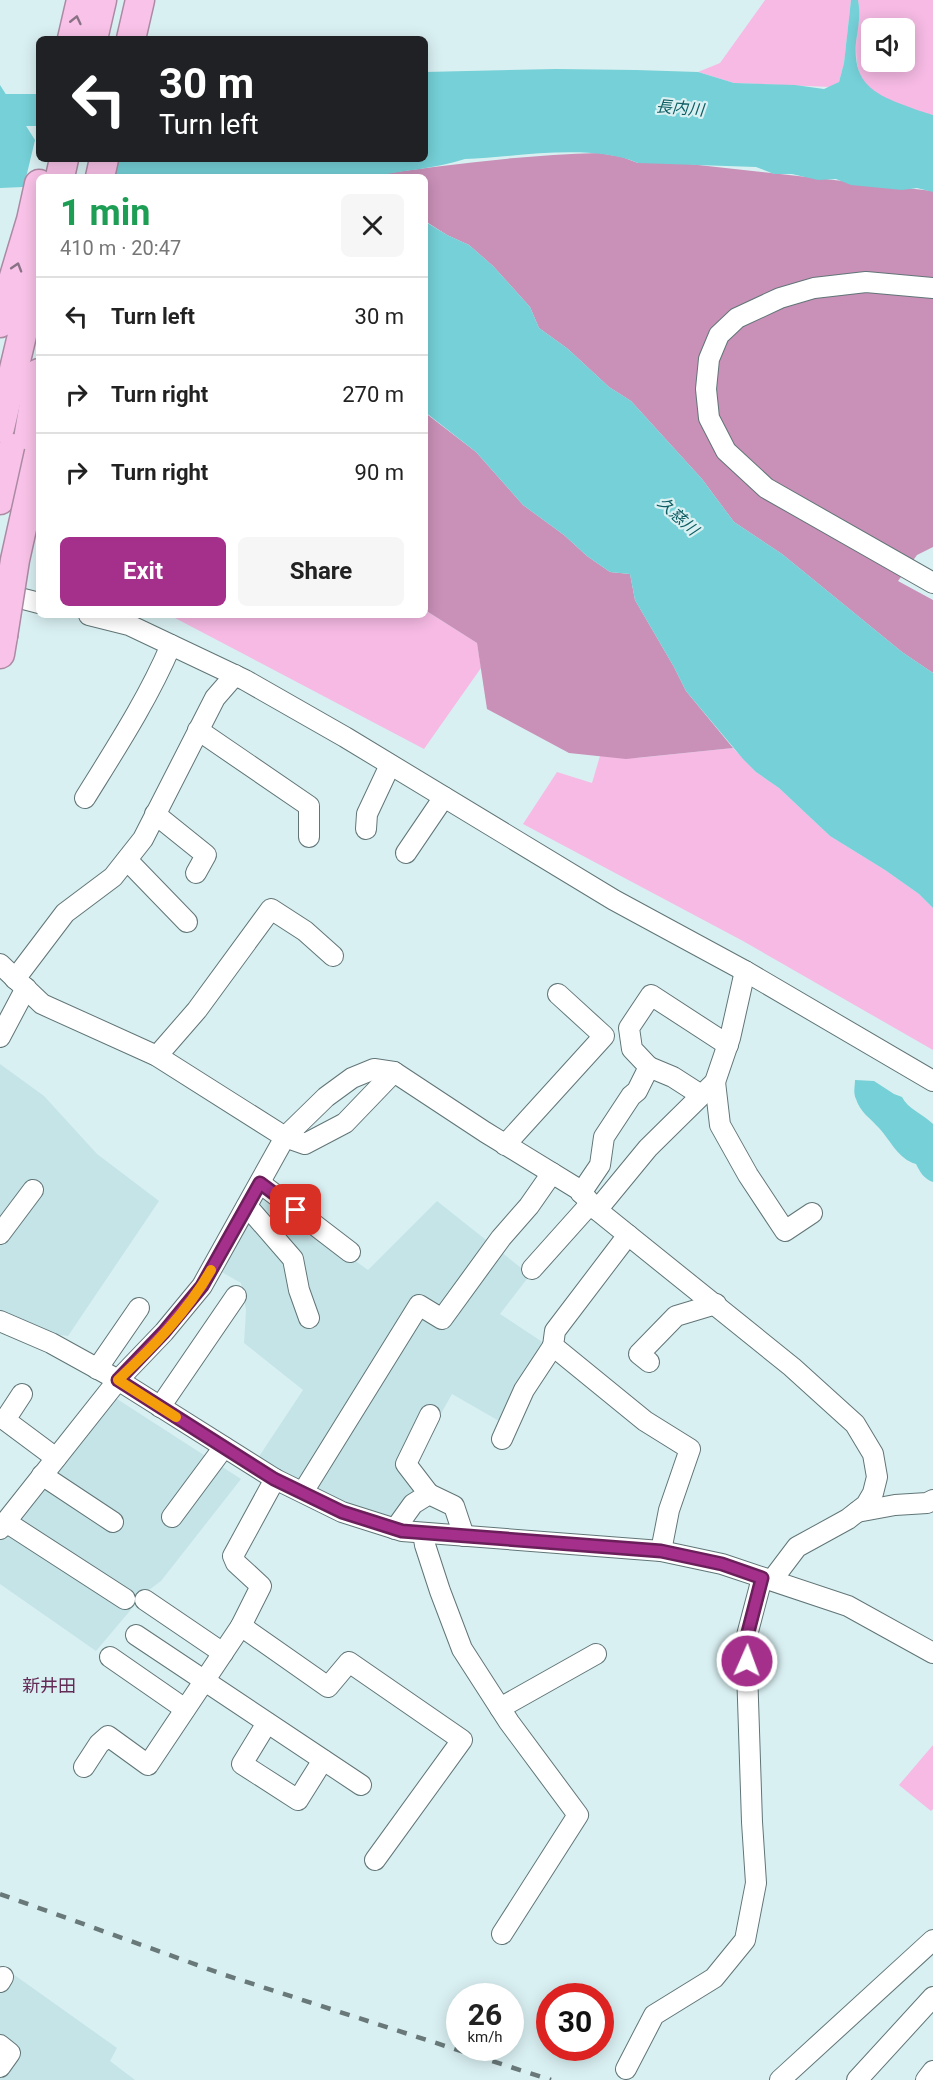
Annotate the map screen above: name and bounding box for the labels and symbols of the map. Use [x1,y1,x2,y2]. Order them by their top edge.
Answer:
one-way arrow [69,15,82,25]
water label: 長内川 [655,96,707,120]
one-way arrow [10,262,22,273]
water label: 久慈川 [654,493,704,540]
pin [270,1184,321,1235]
position arrow [715,1629,779,1693]
district label: 新井田 [22,1675,76,1696]
speed limit sign: 30 [536,1983,614,2061]

